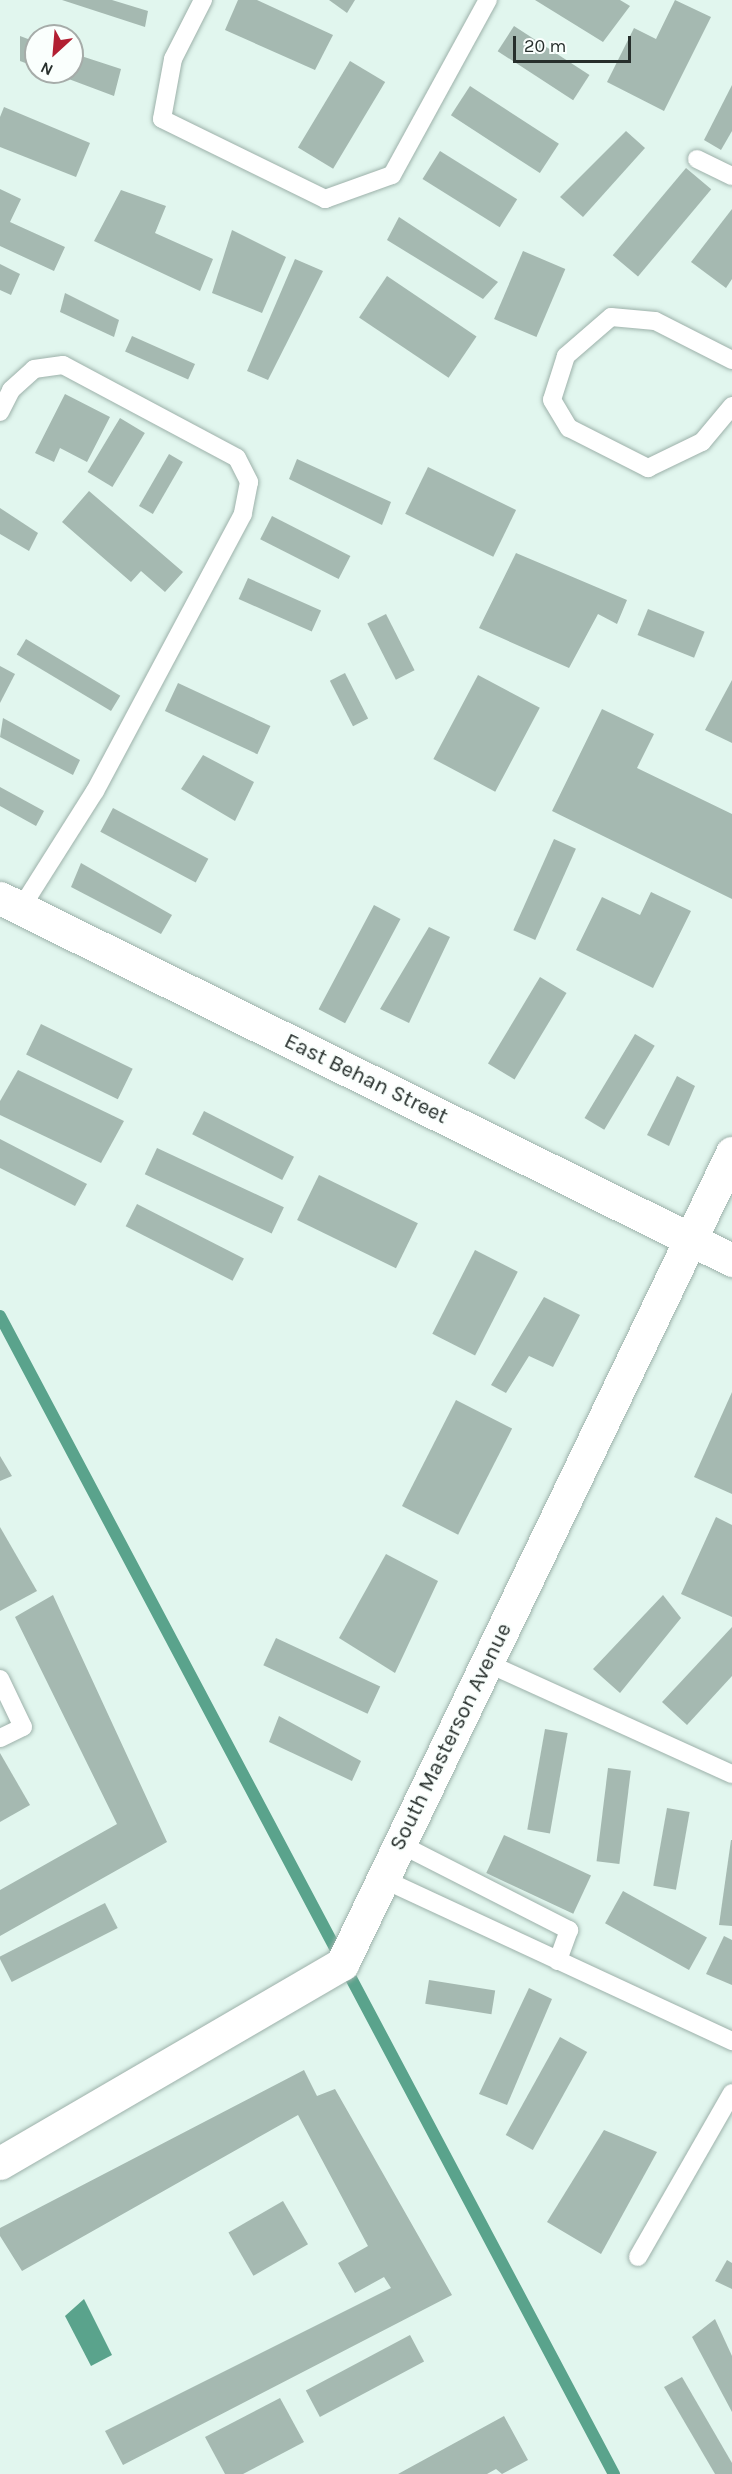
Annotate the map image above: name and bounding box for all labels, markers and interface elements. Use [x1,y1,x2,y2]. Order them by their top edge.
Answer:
north arrow [24,24,84,84]
scale bar [516,24,634,62]
text: 20 m [524,35,566,57]
text: N [37,58,56,80]
street label: East Behan Street [280,1028,452,1130]
street label: South Masterson Avenue [384,1619,518,1855]

